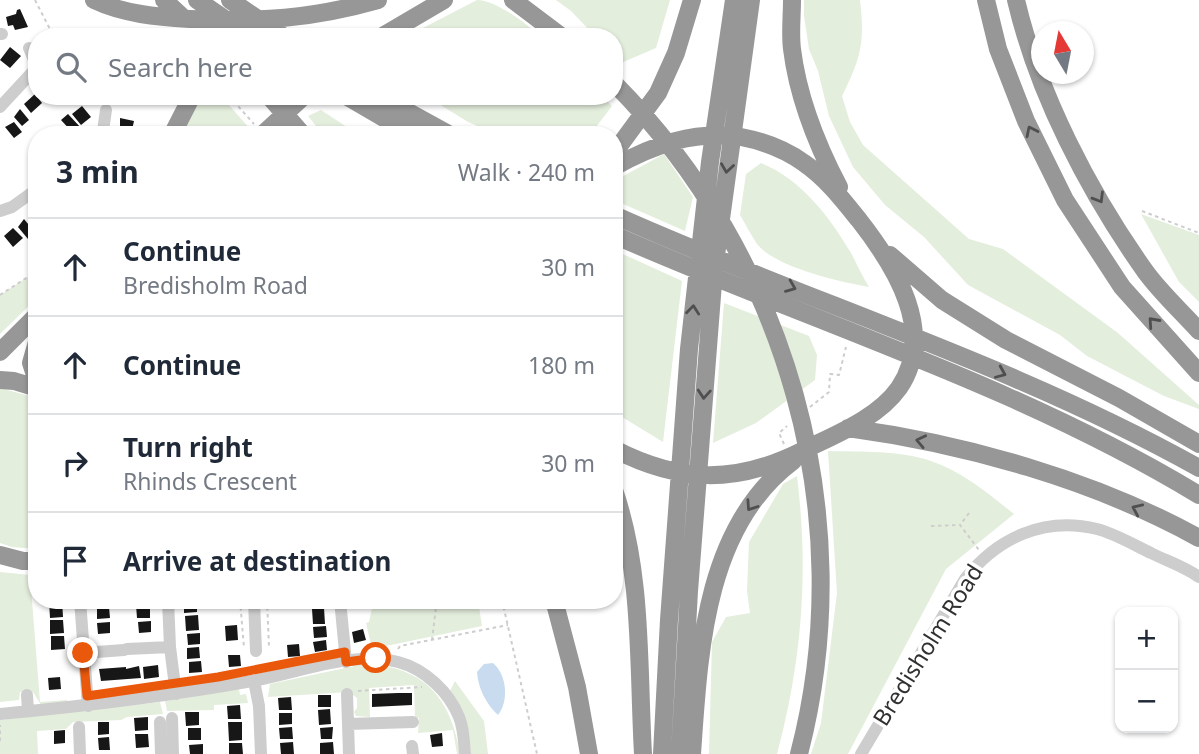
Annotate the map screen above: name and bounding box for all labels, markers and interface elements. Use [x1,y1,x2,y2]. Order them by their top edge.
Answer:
north arrow [1031,21,1094,84]
search box [28,28,623,105]
icon: search [52,48,90,86]
text: Search here [108,49,253,85]
one-way arrow [1025,126,1039,138]
text: 3 min [56,151,139,192]
text: Walk · 240 m [458,156,595,188]
one-way arrow [719,162,734,174]
one-way arrow [1091,190,1104,203]
text: Continue [123,233,241,269]
icon: ahead [56,248,94,286]
text: 30 m [541,251,595,283]
text: Bredisholm Road [123,269,308,301]
one-way arrow [784,279,796,293]
one-way arrow [685,304,700,315]
one-way arrow [1149,317,1162,330]
icon: ahead [56,346,94,384]
text: Continue [123,347,241,383]
text: 180 m [528,349,595,381]
one-way arrow [994,365,1006,379]
one-way arrow [697,389,712,400]
text: Turn right [123,429,253,465]
one-way arrow [915,434,927,449]
icon: right [56,444,94,482]
text: 30 m [541,447,595,479]
text: Rhinds Crescent [123,465,297,497]
one-way arrow [747,498,760,511]
one-way arrow [1132,503,1144,517]
icon: arrive [56,542,94,580]
text: Arrive at destination [123,543,392,579]
street label: Bredisholm Road [865,558,990,731]
map controls [1115,607,1178,733]
button: + [1115,607,1178,670]
route end [67,637,98,668]
route start [360,642,391,673]
button: − [1115,670,1178,733]

